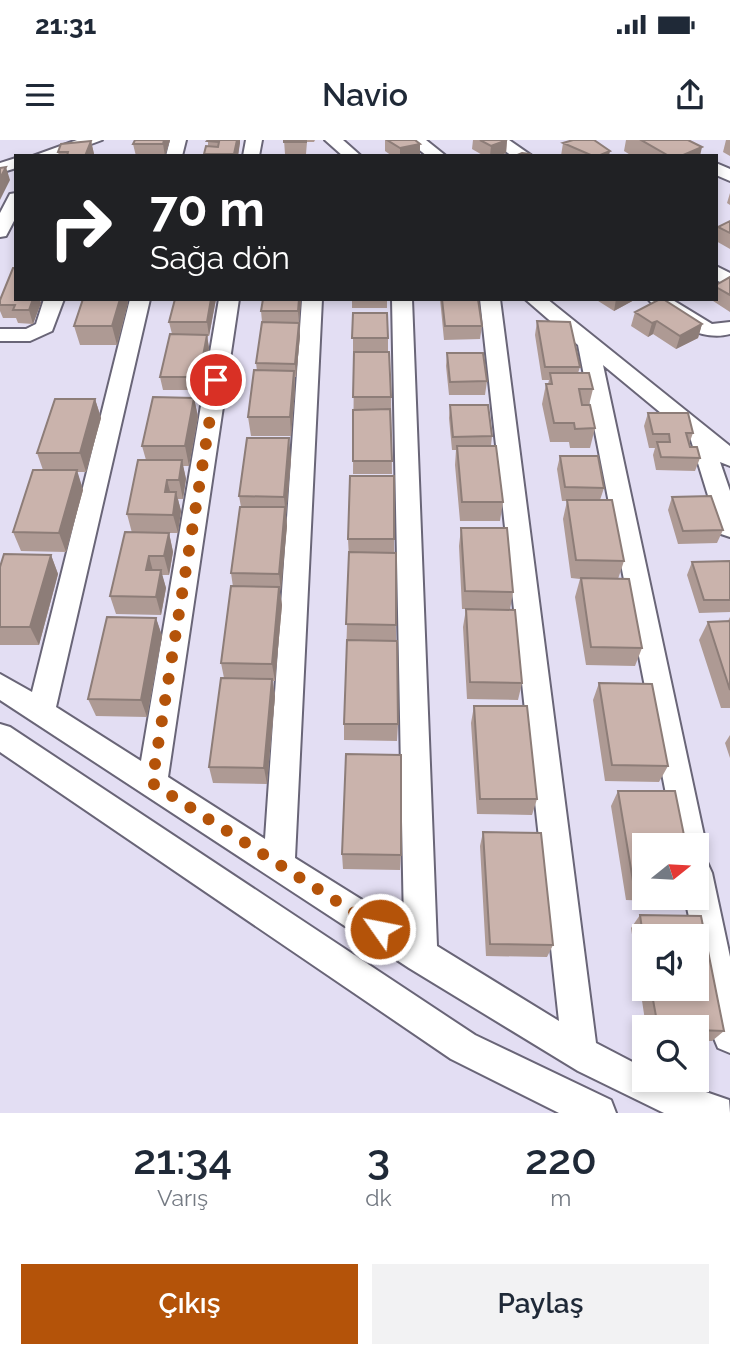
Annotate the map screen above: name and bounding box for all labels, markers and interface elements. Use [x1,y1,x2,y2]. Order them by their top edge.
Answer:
text: 21:31 [35,10,96,40]
icon: menu [21,76,59,114]
text: Navio [322,76,408,113]
icon: share [671,76,709,114]
text: 70 m [150,180,265,237]
icon: right [35,182,126,273]
text: Sağa dön [150,239,290,276]
pin [186,350,246,410]
icon: arrive [197,361,235,399]
north arrow [632,833,709,910]
map controls [632,833,709,1092]
position arrow [343,892,417,966]
button: sound [632,924,709,1001]
button: search [632,1015,709,1092]
text: 21:34 [133,1135,232,1184]
text: 3 [367,1135,390,1184]
text: 220 [525,1135,597,1184]
text: Varış [157,1184,208,1211]
text: dk [365,1184,392,1211]
text: m [550,1184,571,1211]
button: Çıkış [21,1264,358,1344]
button: Paylaş [372,1264,709,1344]

